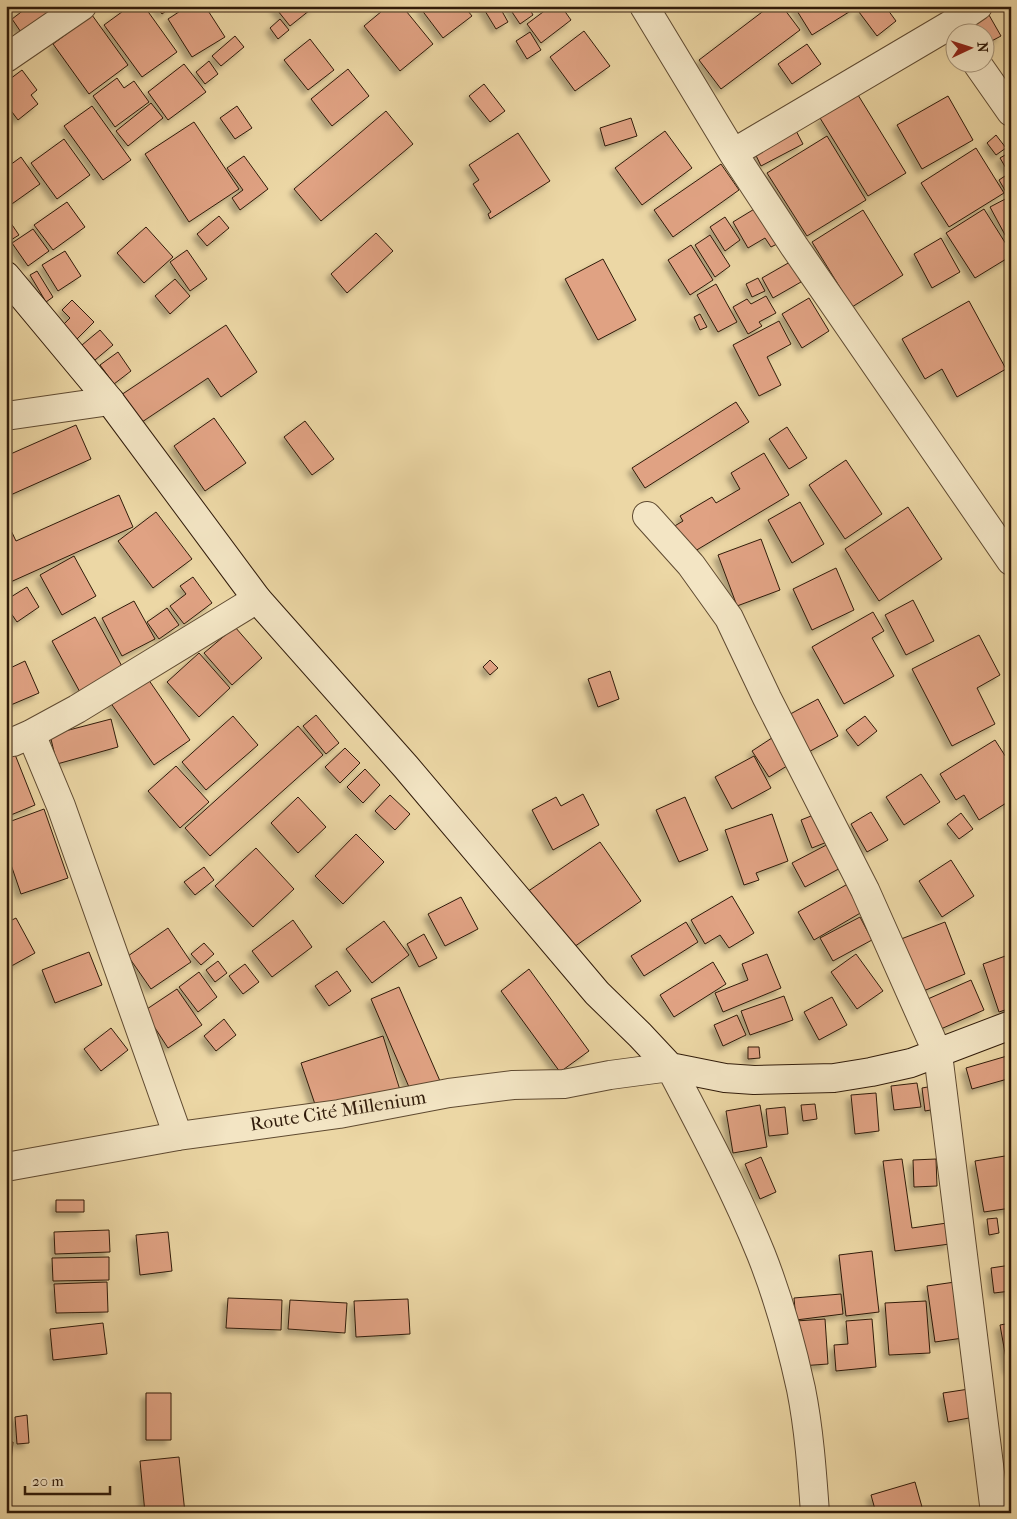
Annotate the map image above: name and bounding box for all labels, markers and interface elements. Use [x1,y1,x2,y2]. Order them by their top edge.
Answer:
north arrow [944,22,994,72]
text: N [974,41,991,53]
street label: Route Cité Millenium [248,1086,428,1136]
scale bar [25,1464,110,1496]
text: 20 m [32,1472,64,1490]

